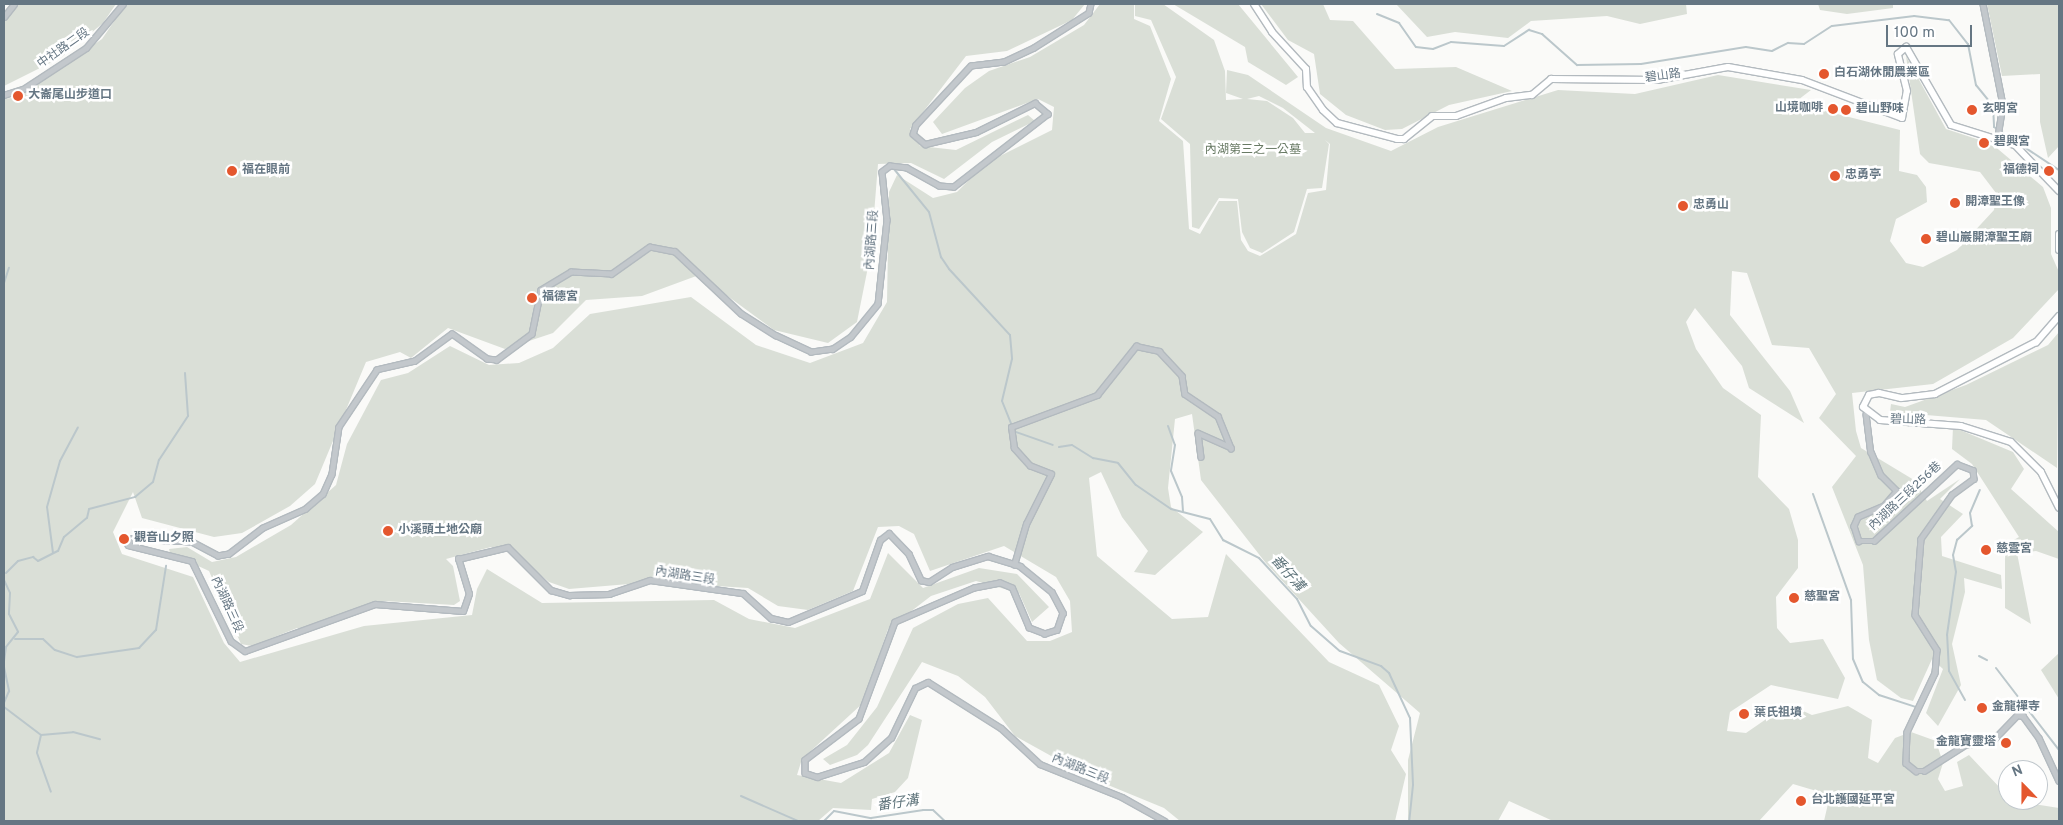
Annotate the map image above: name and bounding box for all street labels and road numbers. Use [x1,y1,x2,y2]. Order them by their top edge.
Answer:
street label: 中社路二段 [35,26,93,72]
street label: 碧山路 [1644,67,1682,87]
street label: 內湖路三段 [864,210,882,270]
street label: 碧山路 [1890,413,1926,429]
street label: 內湖路三段256巷 [1867,460,1945,534]
street label: 內湖路三段 [654,565,716,589]
street label: 內湖路三段 [207,575,245,635]
street label: 內湖路三段 [1049,752,1111,788]

